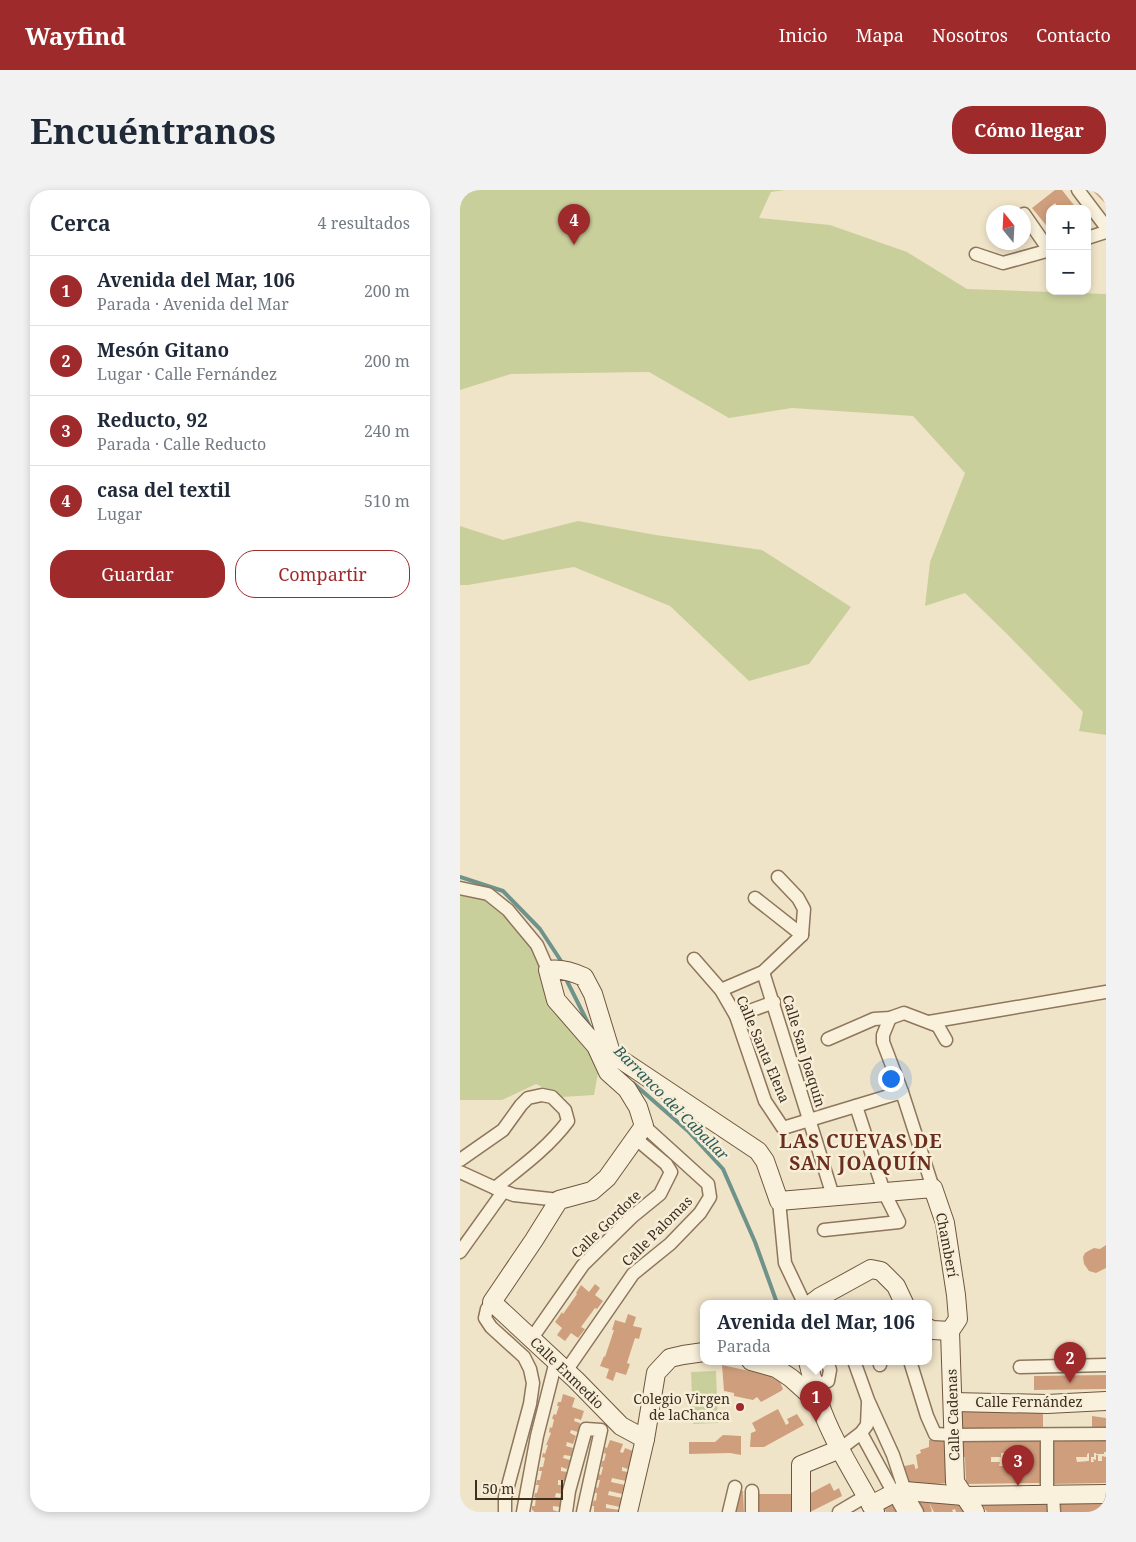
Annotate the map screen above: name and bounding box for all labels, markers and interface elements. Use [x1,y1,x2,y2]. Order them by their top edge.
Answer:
text: Wayfind [25,19,126,52]
text: Inicio [779,23,828,47]
text: Mapa [856,23,904,47]
text: Nosotros [932,23,1008,47]
text: Contacto [1036,23,1111,47]
button: Cómo llegar [952,106,1106,154]
text: Encuéntranos [30,107,276,154]
pin: 4 [558,204,590,245]
north arrow [986,205,1031,250]
map controls [1046,205,1091,295]
button: + [1046,205,1091,250]
text: Cerca [50,209,111,237]
text: 4 resultados [318,212,410,234]
button: − [1046,250,1091,295]
text: Avenida del Mar, 106 [97,267,295,293]
text: 1 [61,280,71,302]
text: 200 m [364,280,410,302]
text: Parada · Avenida del Mar [97,293,289,315]
text: Mesón Gitano [97,337,229,363]
text: 2 [61,350,71,372]
text: 200 m [364,350,410,372]
text: Lugar · Calle Fernández [97,363,277,385]
text: Reducto, 92 [97,407,208,433]
text: 3 [61,420,71,442]
text: 240 m [364,420,410,442]
text: Parada · Calle Reducto [97,433,266,455]
text: casa del textil [97,477,231,503]
text: 4 [61,490,71,512]
text: 510 m [364,490,410,512]
text: Lugar [97,503,142,525]
button: Guardar [50,550,225,598]
button: Compartir [235,550,410,598]
street label: Calle Santa Elena [732,992,795,1105]
street label: Calle San Joaquín [778,992,831,1109]
water label: Barranco del Caballar [609,1040,734,1165]
your location [878,1066,904,1092]
district label: LAS CUEVAS DE SAN JOAQUÍN [779,1128,943,1176]
street label: Calle Gordote [567,1186,645,1262]
street label: Calle Palomas [617,1191,696,1270]
street label: Chamberí [932,1211,963,1279]
popup [700,1300,932,1365]
text: Avenida del Mar, 106 [717,1309,915,1335]
street label: Calle Enmedio [526,1332,608,1413]
text: Parada [717,1335,771,1357]
pin: 2 [1054,1342,1086,1383]
street label: Calle Cadenas [941,1369,964,1461]
pin: 1 [800,1381,832,1422]
place label: Colegio Virgen de laChanca [633,1389,730,1424]
street label: Calle Fernández [975,1392,1083,1411]
marker: Colegio Virgen de laChanca [734,1401,746,1413]
pin: 3 [1002,1445,1034,1486]
scale bar [475,1477,562,1500]
text: 50 m [482,1479,515,1498]

